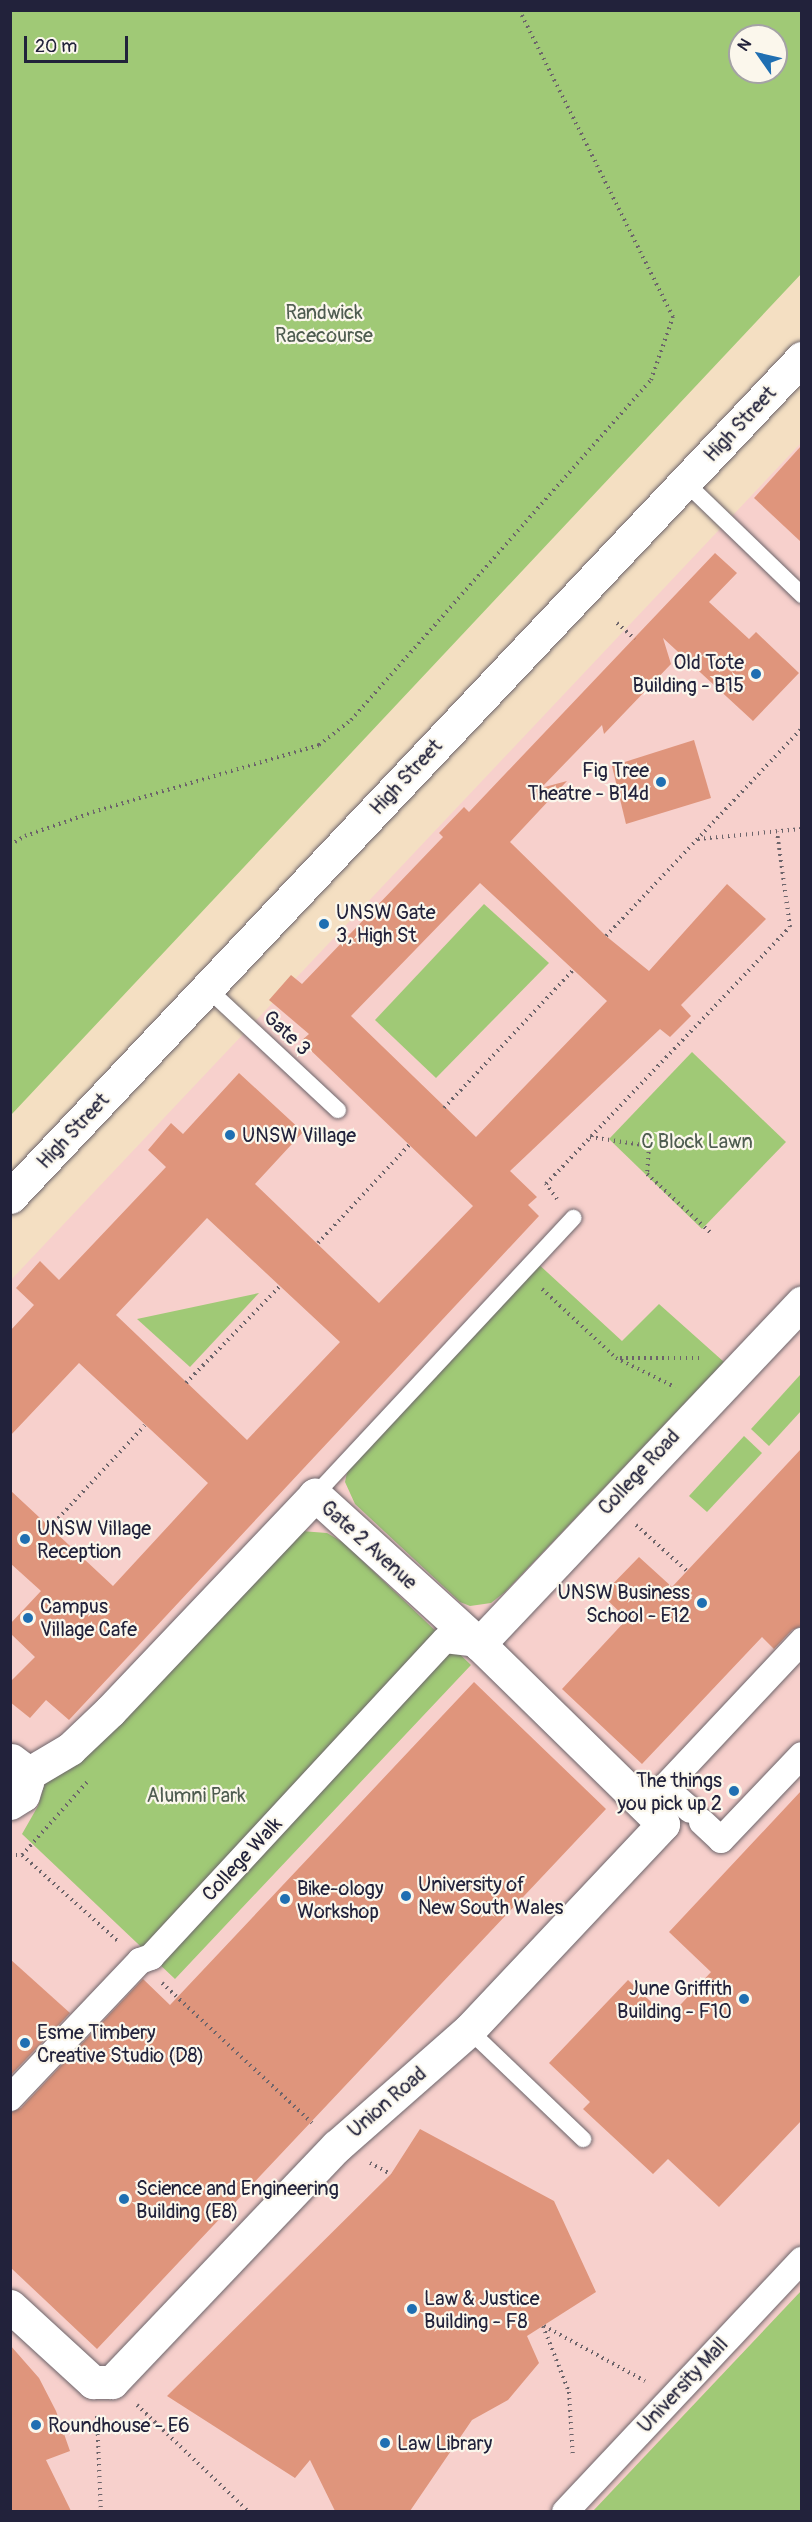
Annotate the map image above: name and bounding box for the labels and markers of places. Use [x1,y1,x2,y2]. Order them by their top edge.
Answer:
place label: Old Tote Building - B15 [633,650,744,697]
marker: Old Tote Building - B15 [749,667,763,681]
place label: Fig Tree Theatre - B14d [528,759,649,806]
marker: Fig Tree Theatre - B14d [654,775,668,789]
place label: UNSW Gate 3, High St [336,900,436,947]
marker: UNSW Gate 3, High St [317,917,331,931]
place label: UNSW Village [242,1123,356,1147]
marker: UNSW Village [223,1128,237,1142]
place label: UNSW Village Reception [37,1516,151,1563]
marker: UNSW Village Reception [18,1532,32,1546]
place label: UNSW Business School - E12 [557,1580,690,1627]
place label: Campus Village Cafe [40,1594,137,1641]
marker: UNSW Business School - E12 [695,1596,709,1610]
marker: Campus Village Cafe [21,1611,35,1625]
place label: The things you pick up 2 [617,1768,722,1815]
marker: The things you pick up 2 [727,1784,741,1798]
place label: University of New South Wales [418,1872,563,1919]
place label: Bike-ology Workshop [297,1876,383,1923]
marker: University of New South Wales [399,1889,413,1903]
marker: Bike-ology Workshop [278,1892,292,1906]
place label: June Griffith Building - F10 [617,1976,732,2023]
marker: June Griffith Building - F10 [737,1992,751,2006]
place label: Esme Timbery Creative Studio (D8) [37,2020,204,2067]
marker: Esme Timbery Creative Studio (D8) [18,2036,32,2050]
place label: Science and Engineering Building (E8) [136,2176,339,2223]
marker: Science and Engineering Building (E8) [117,2192,131,2206]
place label: Law & Justice Building - F8 [424,2286,539,2333]
marker: Law & Justice Building - F8 [405,2302,419,2316]
place label: Roundhouse - E6 [48,2413,190,2437]
marker: Roundhouse - E6 [29,2418,43,2432]
place label: Law Library [397,2431,492,2455]
marker: Law Library [378,2436,392,2450]

